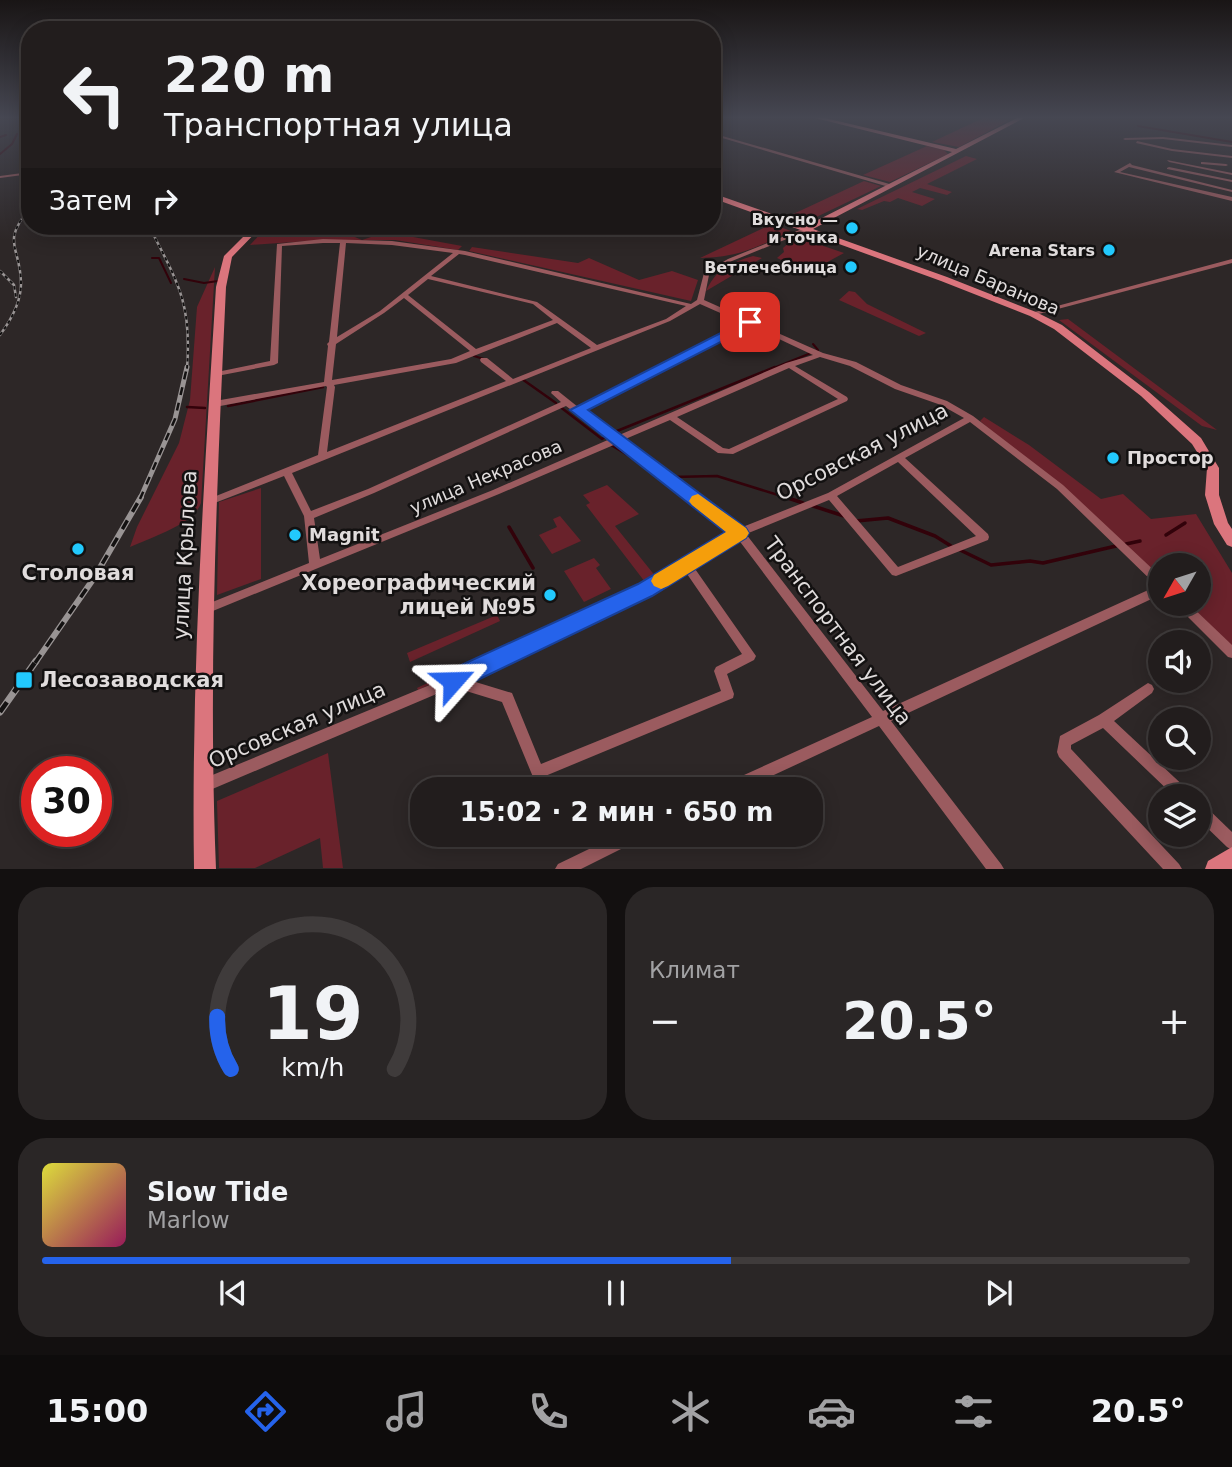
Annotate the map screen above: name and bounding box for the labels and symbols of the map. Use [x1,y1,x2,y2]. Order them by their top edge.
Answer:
place label: Вкусно — и точка [751,210,838,247]
marker: Вкусно — и точка [844,220,860,236]
street label: улица Баранова [914,240,1063,319]
place label: Arena Stars [989,241,1095,260]
marker: Arena Stars [1101,242,1117,258]
place label: Ветлечебница [704,258,837,277]
marker: Ветлечебница [843,259,859,275]
pin [720,292,780,352]
street label: Орсовская улица [772,398,952,506]
street label: улица Некрасова [407,435,565,518]
place label: Простор [1127,447,1214,468]
marker: Простор [1105,450,1121,466]
street label: улица Крылова [169,470,201,640]
place label: Magnit [309,524,380,545]
marker: Magnit [287,527,303,543]
street label: Транспортная улица [759,532,916,730]
marker: Столовая [70,541,86,557]
north arrow [1148,553,1211,616]
place label: Столовая [22,561,134,585]
place label: Хореографический лицей №95 [301,571,536,619]
marker: Хореографический лицей №95 [542,587,558,603]
position arrow [416,644,490,718]
place label: Лесозаводская [40,668,224,692]
marker: Лесозаводская [14,670,34,690]
street label: Орсовская улица [205,677,389,773]
speed limit sign: 30 [21,756,112,847]

